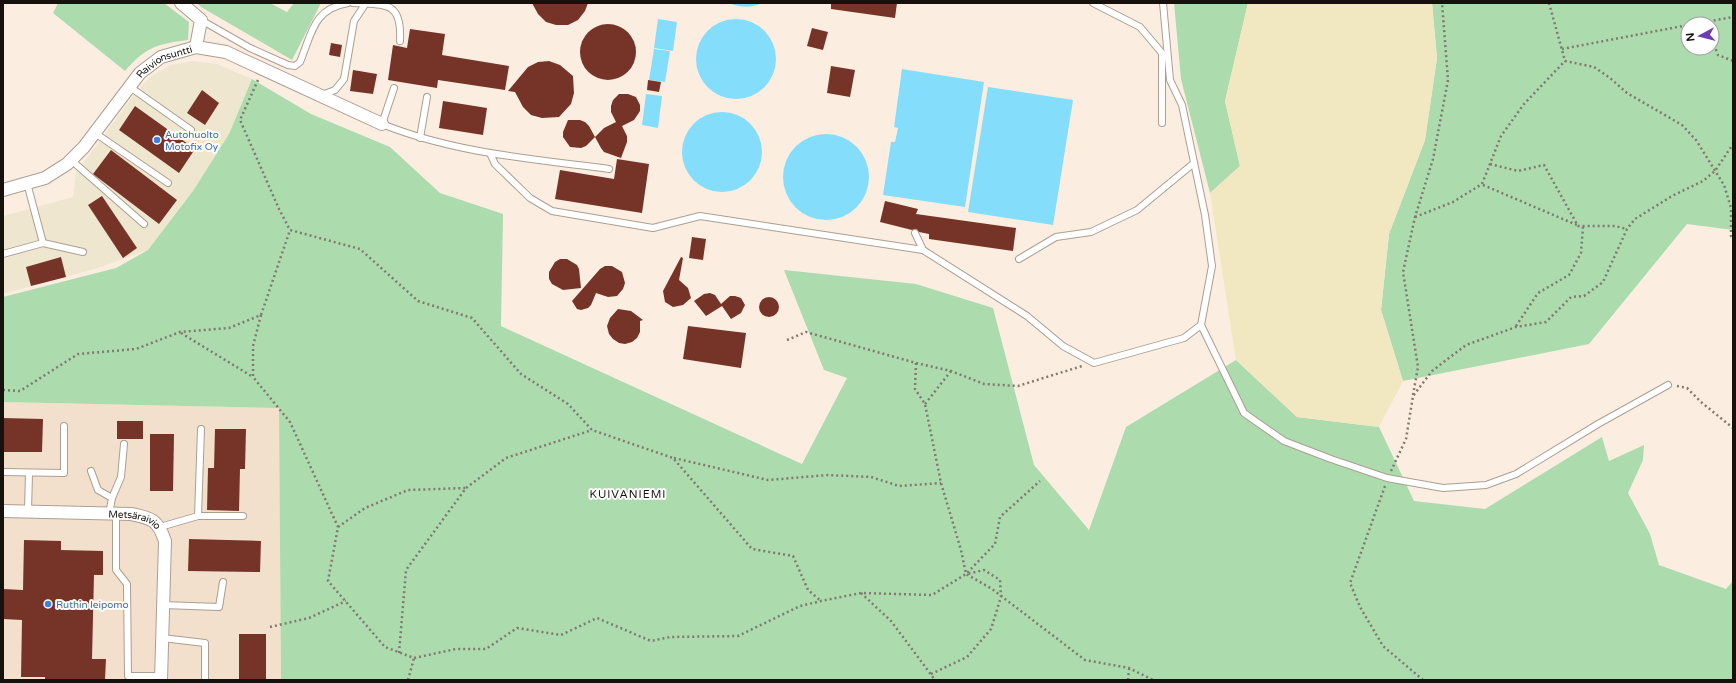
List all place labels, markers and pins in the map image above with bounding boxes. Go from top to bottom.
place label: Autohuolto Motofix Oy [165,129,219,153]
marker: Autohuolto Motofix Oy [152,135,162,145]
marker: Ruthin leipomo [43,599,53,609]
place label: Ruthin leipomo [56,599,129,611]

